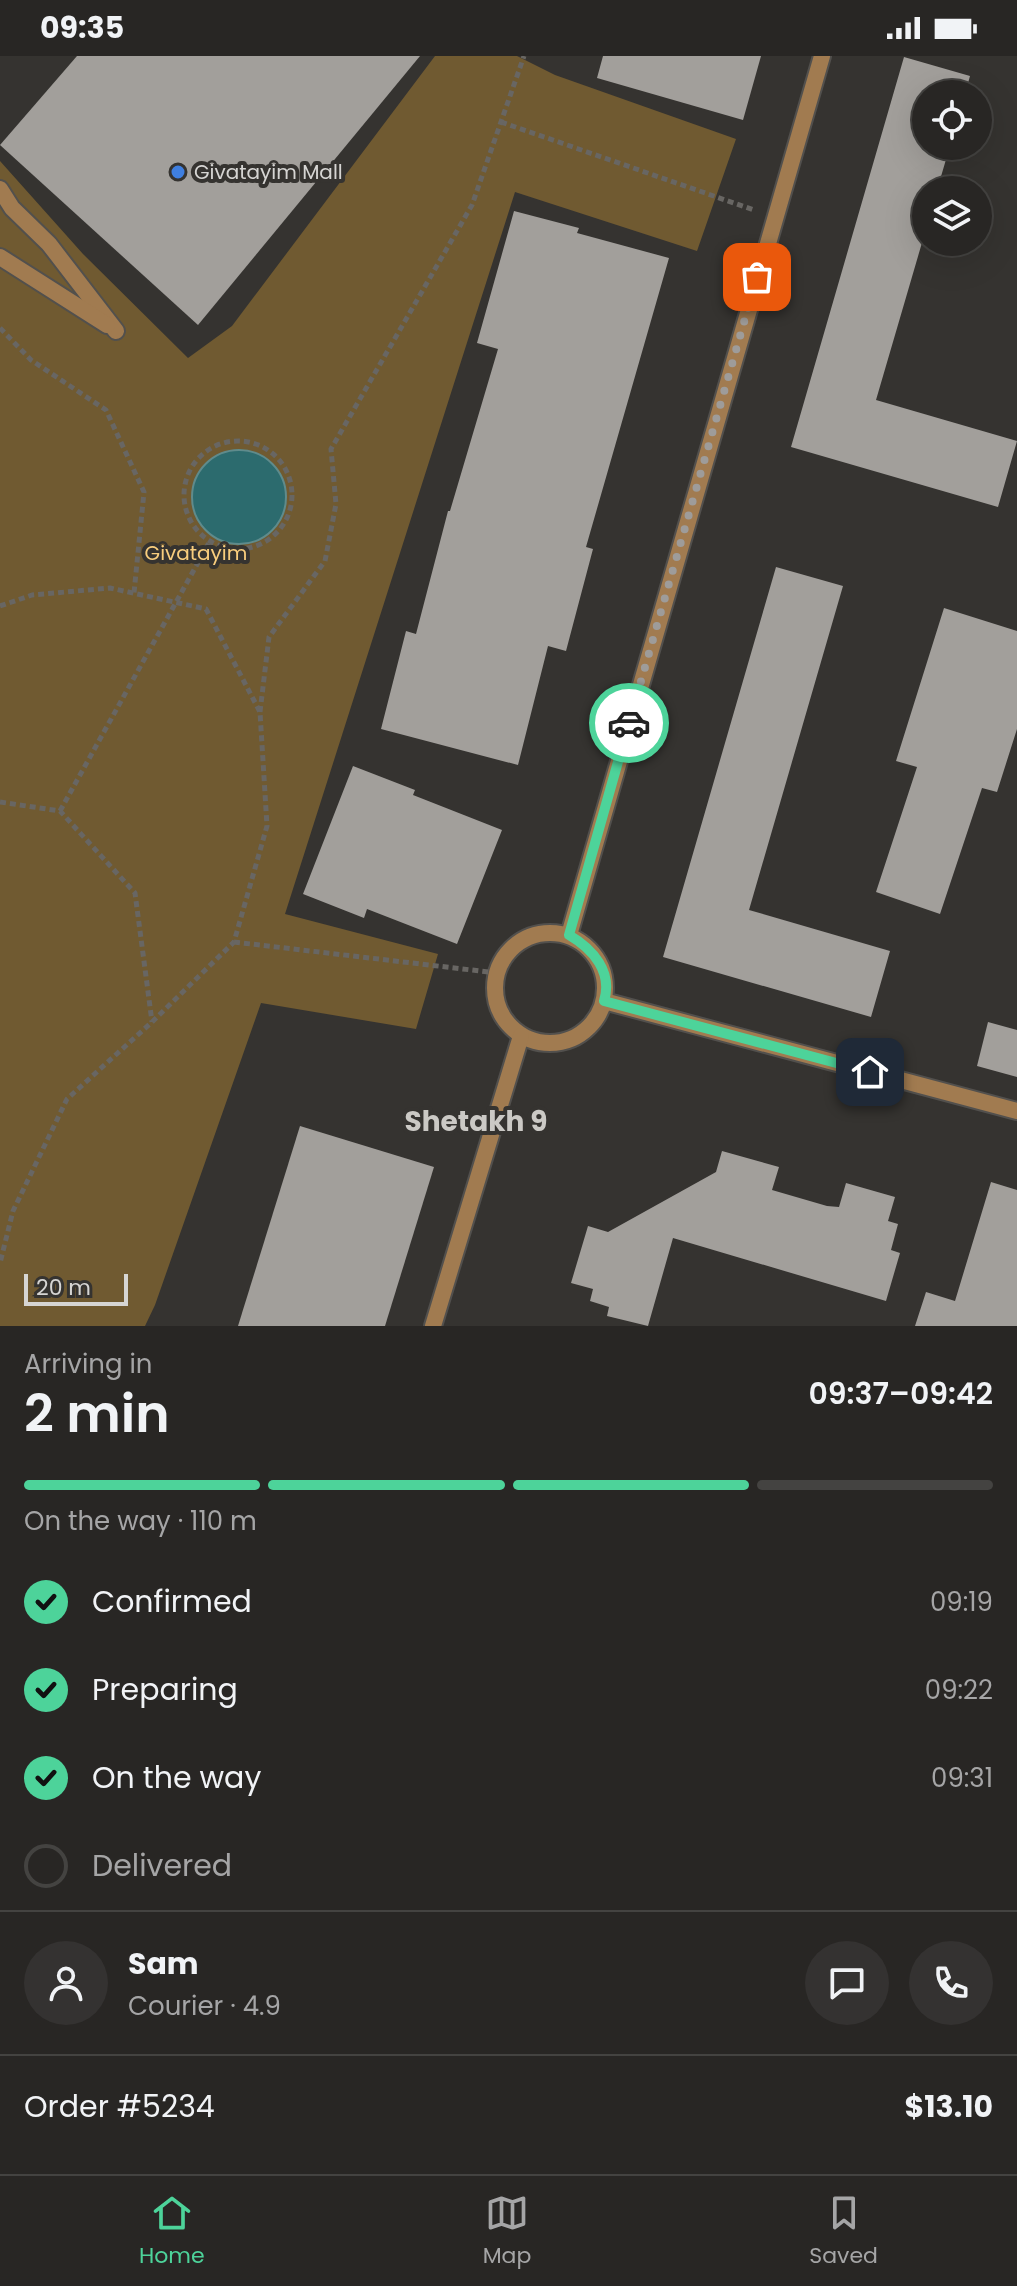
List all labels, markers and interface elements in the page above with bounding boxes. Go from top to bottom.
text: 09:35 [40,6,124,49]
map controls [912,80,992,256]
button: locate [912,80,992,160]
place label: Givatayim Mall [194,158,343,186]
marker: Givatayim Mall [169,163,187,181]
button: layers [912,176,992,256]
pin [723,243,791,311]
icon: bag [735,255,779,299]
park label: Givatayim [145,539,247,567]
courier [589,683,669,763]
icon: car [607,701,651,745]
pin [836,1038,904,1106]
icon: home [848,1050,892,1094]
district label: Shetakh 9 [404,1102,548,1141]
scale bar [24,1270,128,1306]
text: 20 m [36,1272,91,1303]
text: Arriving in [24,1346,153,1382]
text: 09:37–09:42 [808,1372,993,1415]
text: 2 min [24,1377,170,1450]
text: On the way · 110 m [24,1503,257,1539]
icon: check [24,1580,68,1624]
text: Confirmed [92,1580,252,1623]
text: 09:19 [930,1584,993,1620]
icon: check [24,1668,68,1712]
text: Preparing [92,1668,238,1711]
text: 09:22 [925,1672,993,1708]
icon: check [24,1756,68,1800]
text: On the way [92,1756,261,1799]
text: 09:31 [931,1760,993,1796]
text: Delivered [92,1844,232,1887]
button: person [24,1941,108,2025]
button: chat [805,1941,889,2025]
button: phone [909,1941,993,2025]
text: Sam [128,1942,199,1985]
text: Courier · 4.9 [128,1988,281,2024]
text: Order #5234 [24,2085,215,2128]
text: $13.10 [905,2085,993,2128]
tab: Home [139,2191,205,2272]
tab: Map [483,2191,531,2272]
tab: Saved [809,2191,878,2272]

